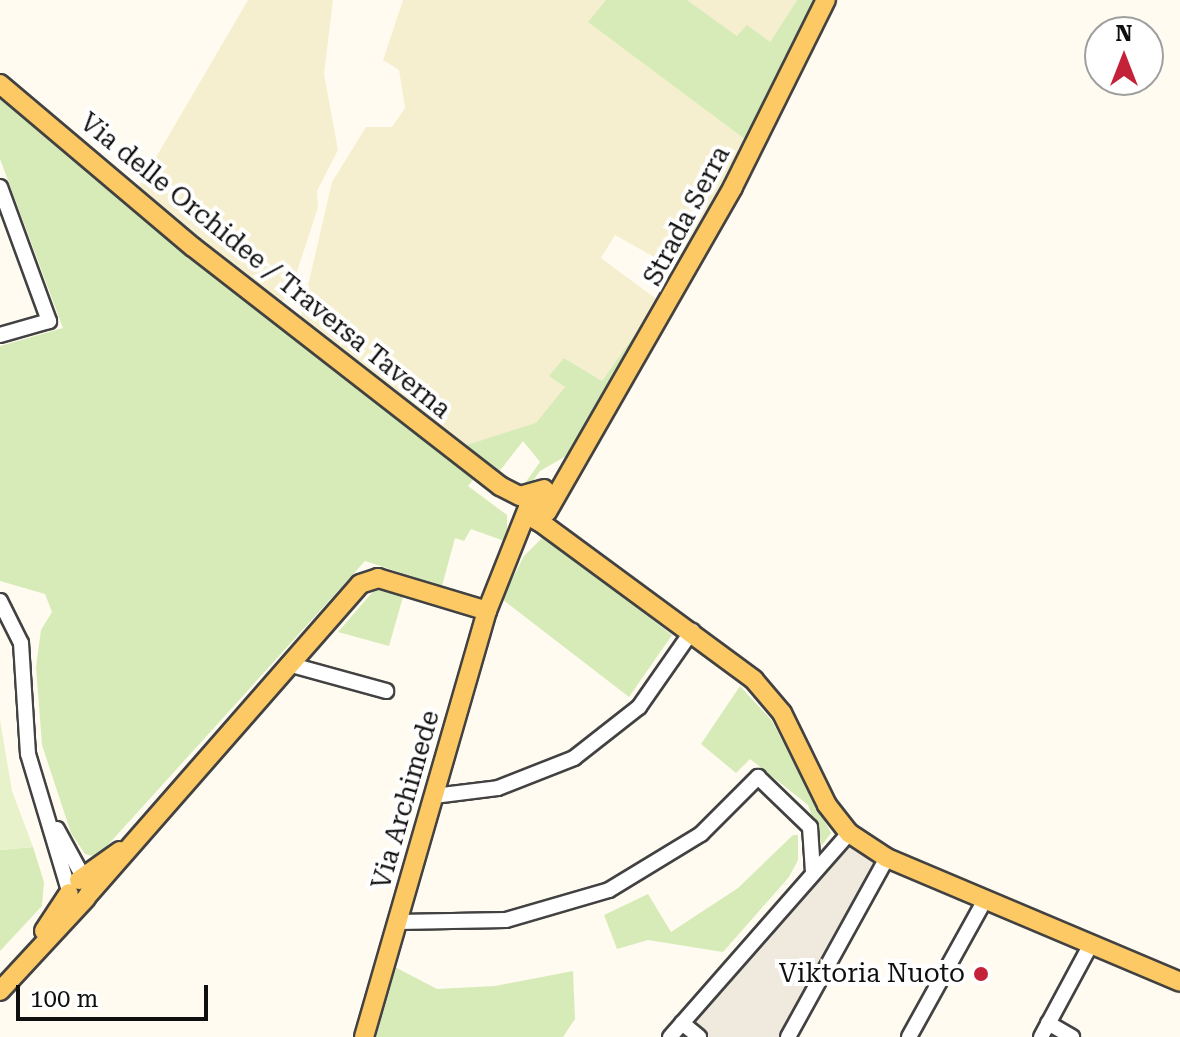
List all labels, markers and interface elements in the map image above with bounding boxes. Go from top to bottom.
north arrow [1084,16,1164,96]
text: N [1116,21,1132,46]
street label: Via delle Orchidee / Traversa Taverna [73,107,457,425]
street label: Strada Serra [637,141,737,291]
street label: Via Archimede [366,707,446,893]
place label: Viktoria Nuoto [779,958,965,990]
marker: Viktoria Nuoto [972,965,990,983]
scale bar [20,969,212,1019]
text: 100 m [30,985,98,1013]

